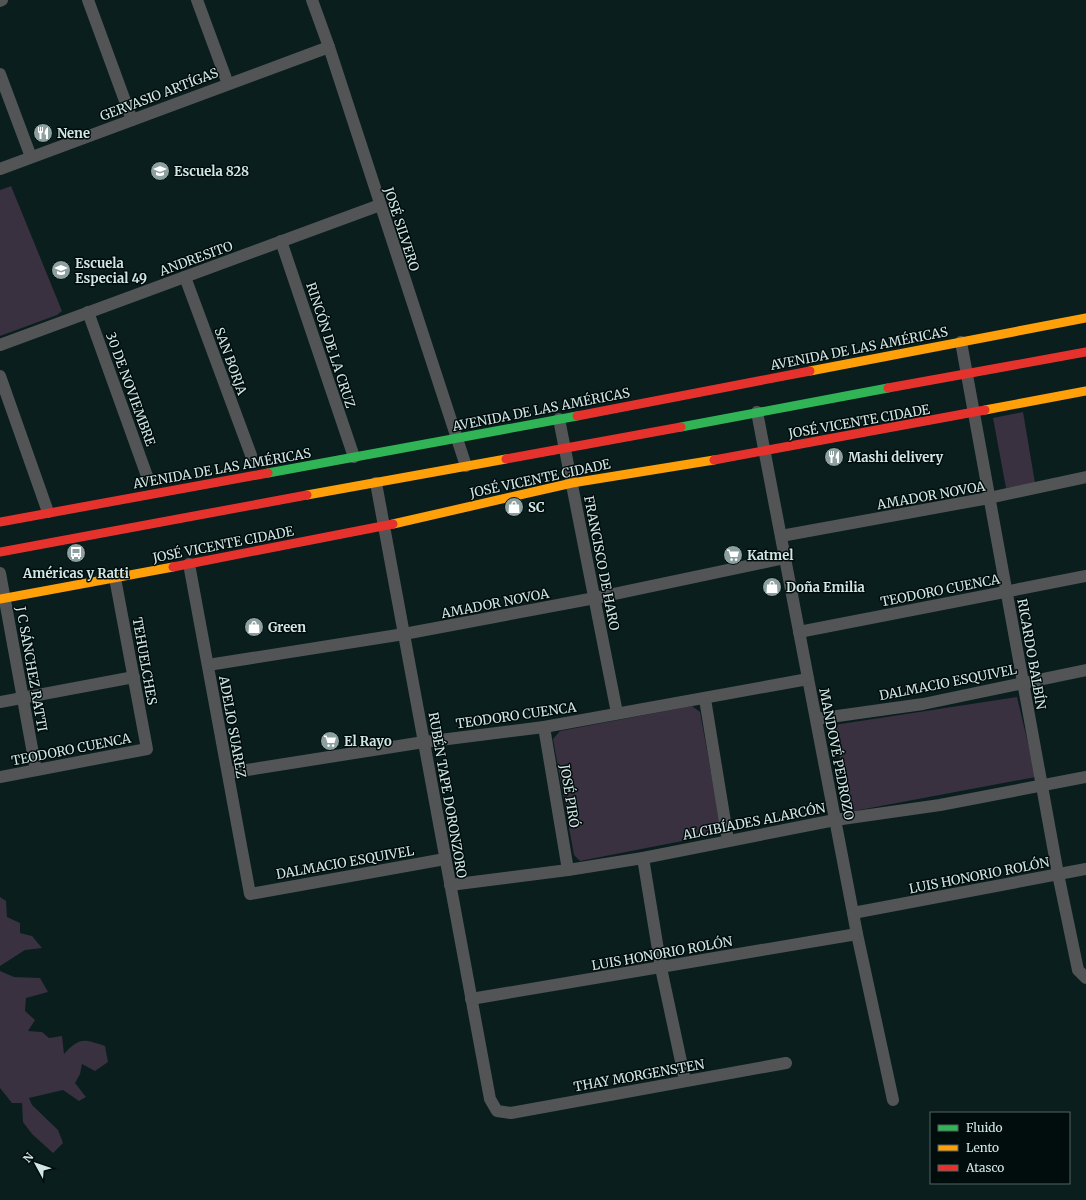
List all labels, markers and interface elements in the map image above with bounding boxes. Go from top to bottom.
street label: GERVASIO ARTÍGAS [97,63,221,125]
restaurant icon: Nene [32,122,54,144]
place label: Nene [57,125,90,142]
school or university icon: Escuela 828 [149,160,171,182]
place label: Escuela 828 [174,163,249,180]
street label: JOSÉ SILVERO [380,184,424,273]
street label: ANDRESITO [156,237,235,280]
place label: Escuela Especial 49 [75,255,147,287]
school or university icon: Escuela Especial 49 [50,259,72,281]
street label: RINCÓN DE LA CRUZ [302,280,360,410]
street label: AVENIDA DE LAS AMÉRICAS [768,322,950,374]
street label: SAN BORJA [210,325,251,398]
street label: 30 DE NOVIEMBRE [102,330,159,449]
street label: AVENIDA DE LAS AMÉRICAS [450,383,632,435]
street label: JOSÉ VICENTE CIDADE [786,400,932,442]
street label: AVENIDA DE LAS AMÉRICAS [131,443,313,493]
restaurant icon: Mashi delivery [823,446,845,468]
place label: Mashi delivery [848,449,944,466]
street label: JOSÉ VICENTE CIDADE [467,454,613,502]
street label: AMADOR NOVOA [875,477,987,514]
street label: FRANCISCO DE HARO [580,494,623,632]
shop icon: SC [503,496,525,518]
place label: SC [528,499,545,516]
street label: JOSÉ VICENTE CIDADE [150,521,296,567]
bus stop icon: Américas y Ratti [65,542,87,564]
supermarket icon: Katmel [722,544,744,566]
place label: Katmel [747,547,793,564]
place label: Américas y Ratti [22,565,129,582]
street label: TEODORO CUENCA [879,570,1002,610]
shop icon: Doña Emilia [761,576,783,598]
place label: Doña Emilia [786,579,865,596]
street label: AMADOR NOVOA [439,585,551,622]
street label: RICARDO BALBÍN [1013,597,1051,711]
street label: J C SÁNCHEZ RATTI [12,604,52,733]
street label: TEHUELCHES [128,616,161,706]
shop icon: Green [243,616,265,638]
place label: Green [268,619,306,636]
street label: DALMACIO ESQUIVEL [878,661,1018,704]
street label: ADELIO SUAREZ [215,674,250,780]
street label: MANDOVÉ PEDROZO [815,686,859,822]
street label: TEODORO CUENCA [455,699,578,732]
street label: RUBÉN TAPE DORONZORO [425,710,471,880]
street label: TEODORO CUENCA [10,729,133,769]
supermarket icon: El Rayo [319,730,341,752]
place label: El Rayo [344,733,392,750]
street label: JOSÉ PIRÓ [556,762,584,829]
street label: ALCIBÍADES ALARCÓN [680,798,827,844]
street label: DALMACIO ESQUIVEL [275,842,415,883]
street label: LUIS HONORIO ROLÓN [907,853,1051,897]
street label: LUIS HONORIO ROLÓN [590,932,734,974]
street label: THAY MORGENSTEN [572,1056,706,1095]
legend [930,1112,1070,1184]
text: Fluido [966,1120,1003,1135]
text: Lento [966,1140,999,1155]
north arrow [16,1144,56,1184]
text: N [20,1150,37,1165]
text: Atasco [965,1160,1004,1175]

